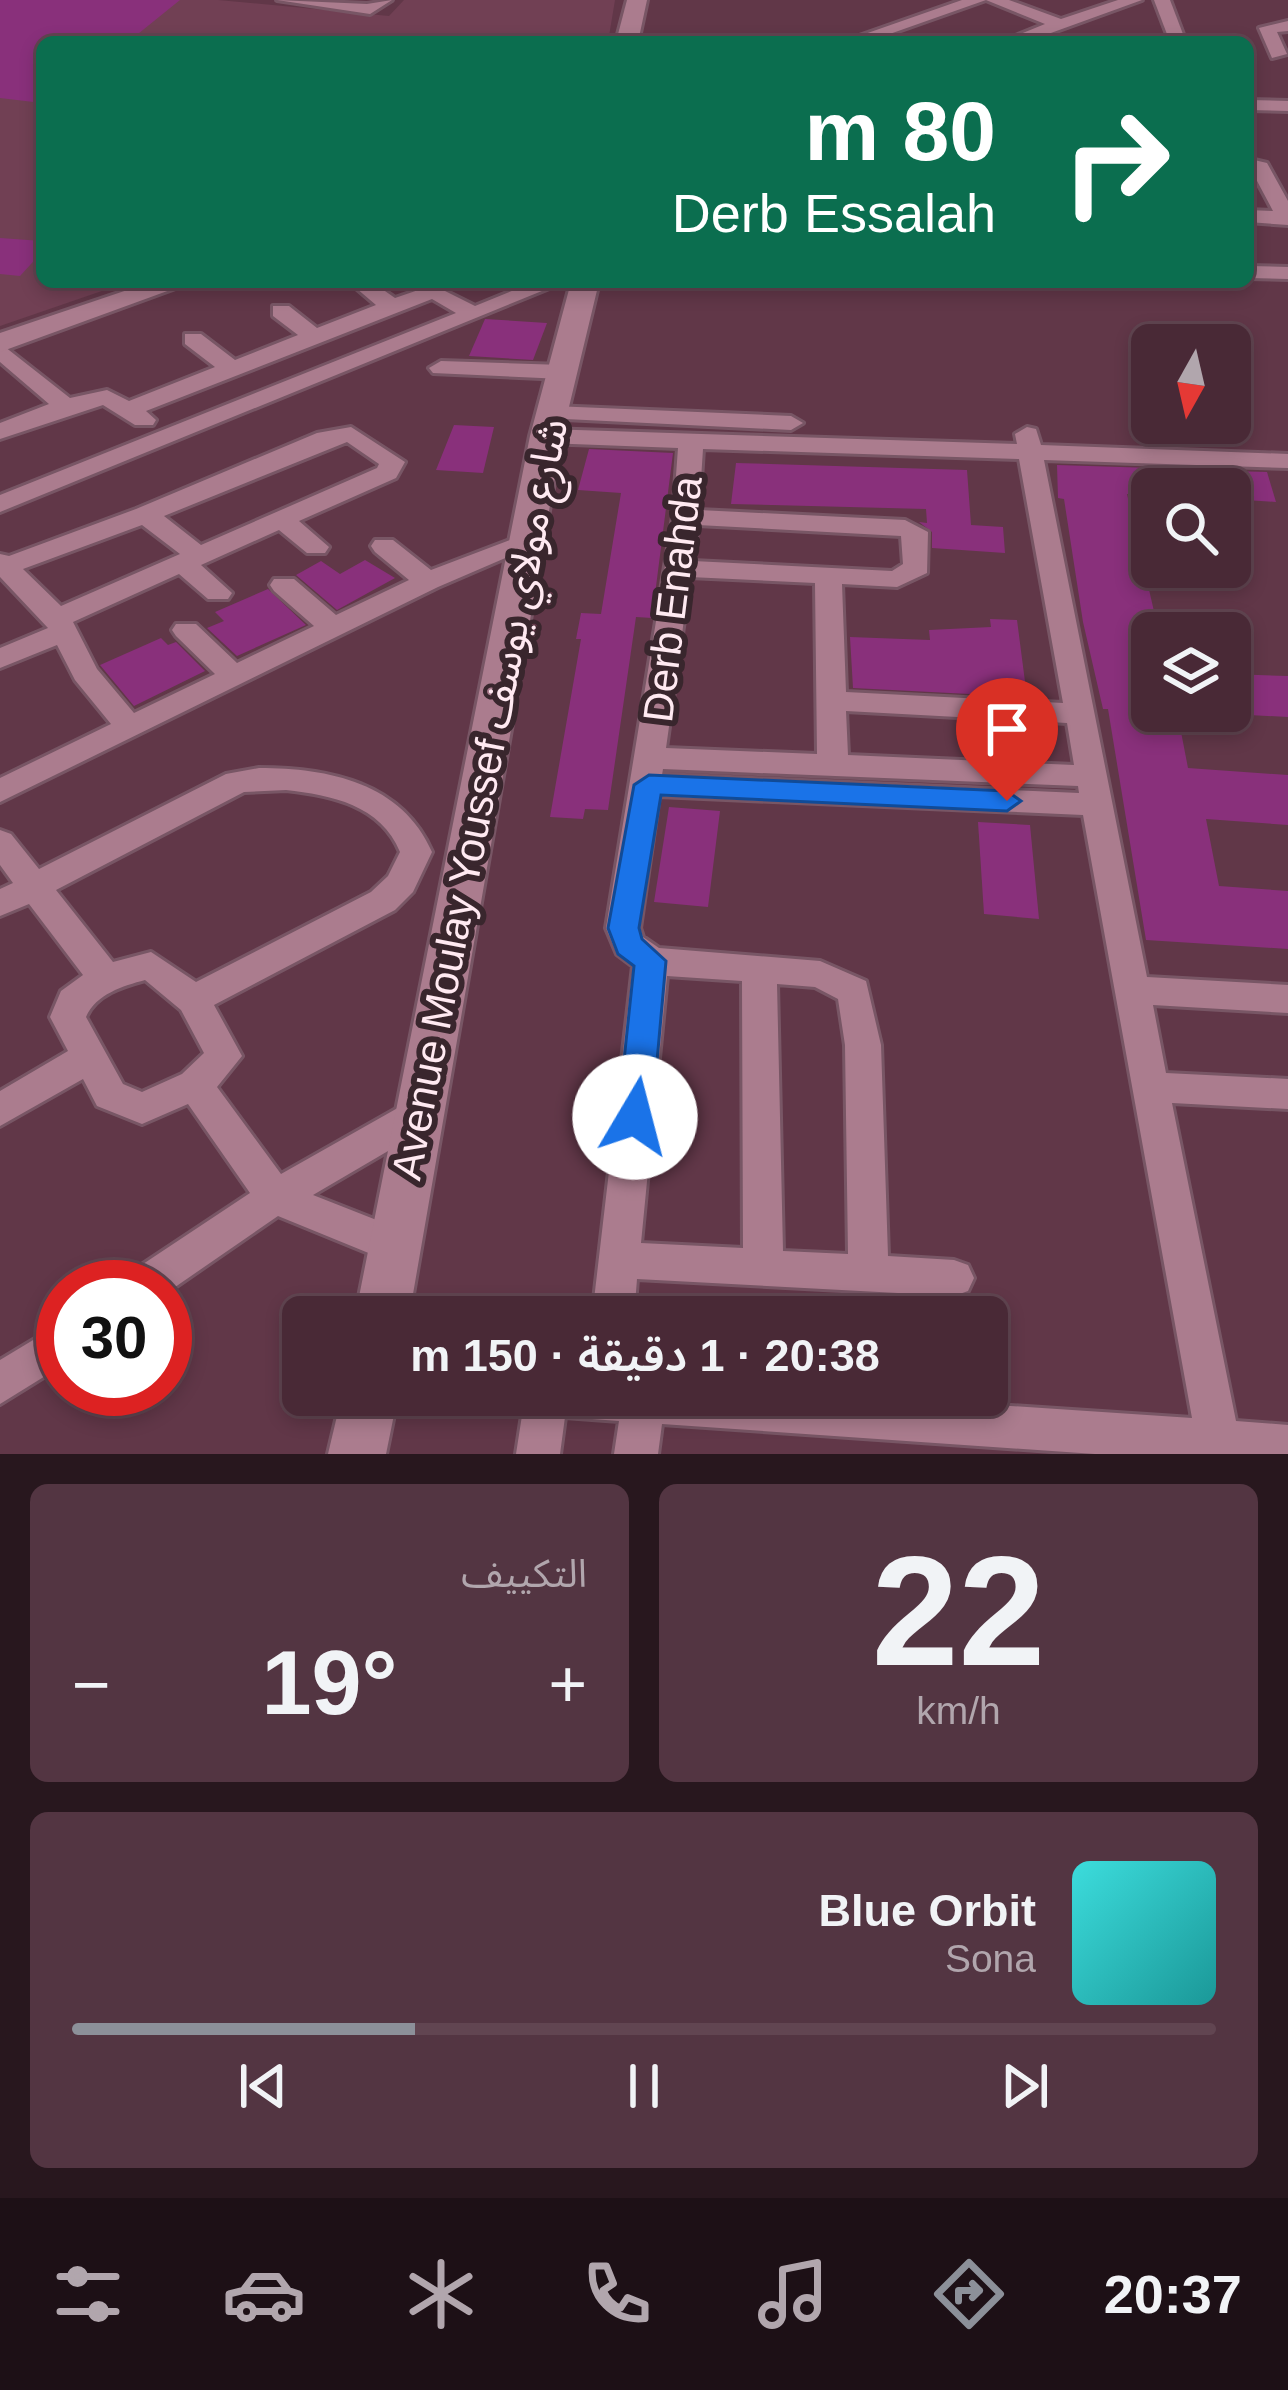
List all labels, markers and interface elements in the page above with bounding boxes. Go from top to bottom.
text: 80 m [805,84,996,178]
icon: right [1038,84,1194,240]
text: Derb Essalah [672,183,996,243]
north arrow [1131,324,1251,444]
map controls [1131,324,1251,732]
street label: Avenue Moulay Youssef شارع مولاي يوسف [383,415,585,1185]
button: search [1131,468,1251,588]
street label: Derb Enahda [634,473,711,725]
button: layers [1131,612,1251,732]
pin [956,678,1058,801]
icon: arrive [974,696,1040,762]
position arrow [572,1054,698,1180]
speed limit sign: 30 [36,1260,192,1416]
text: 20:38 · 1 دقيقة · 150 m [410,1330,880,1381]
text: 22 [872,1524,1045,1698]
text: التكييف [461,1552,587,1595]
text: 19° [261,1633,398,1733]
text: − [72,1647,111,1721]
text: + [548,1647,587,1721]
text: km/h [916,1689,1001,1732]
text: Blue Orbit [818,1885,1036,1936]
text: Sona [945,1937,1036,1980]
icon: previous [230,2053,296,2119]
icon: pause [611,2053,677,2119]
icon: next [992,2053,1058,2119]
icon: filters [46,2252,130,2336]
icon: car [222,2252,306,2336]
icon: climate [399,2252,483,2336]
icon: phone [575,2252,659,2336]
icon: music [751,2252,835,2336]
icon: directions [927,2252,1011,2336]
text: 20:37 [1104,2264,1242,2324]

